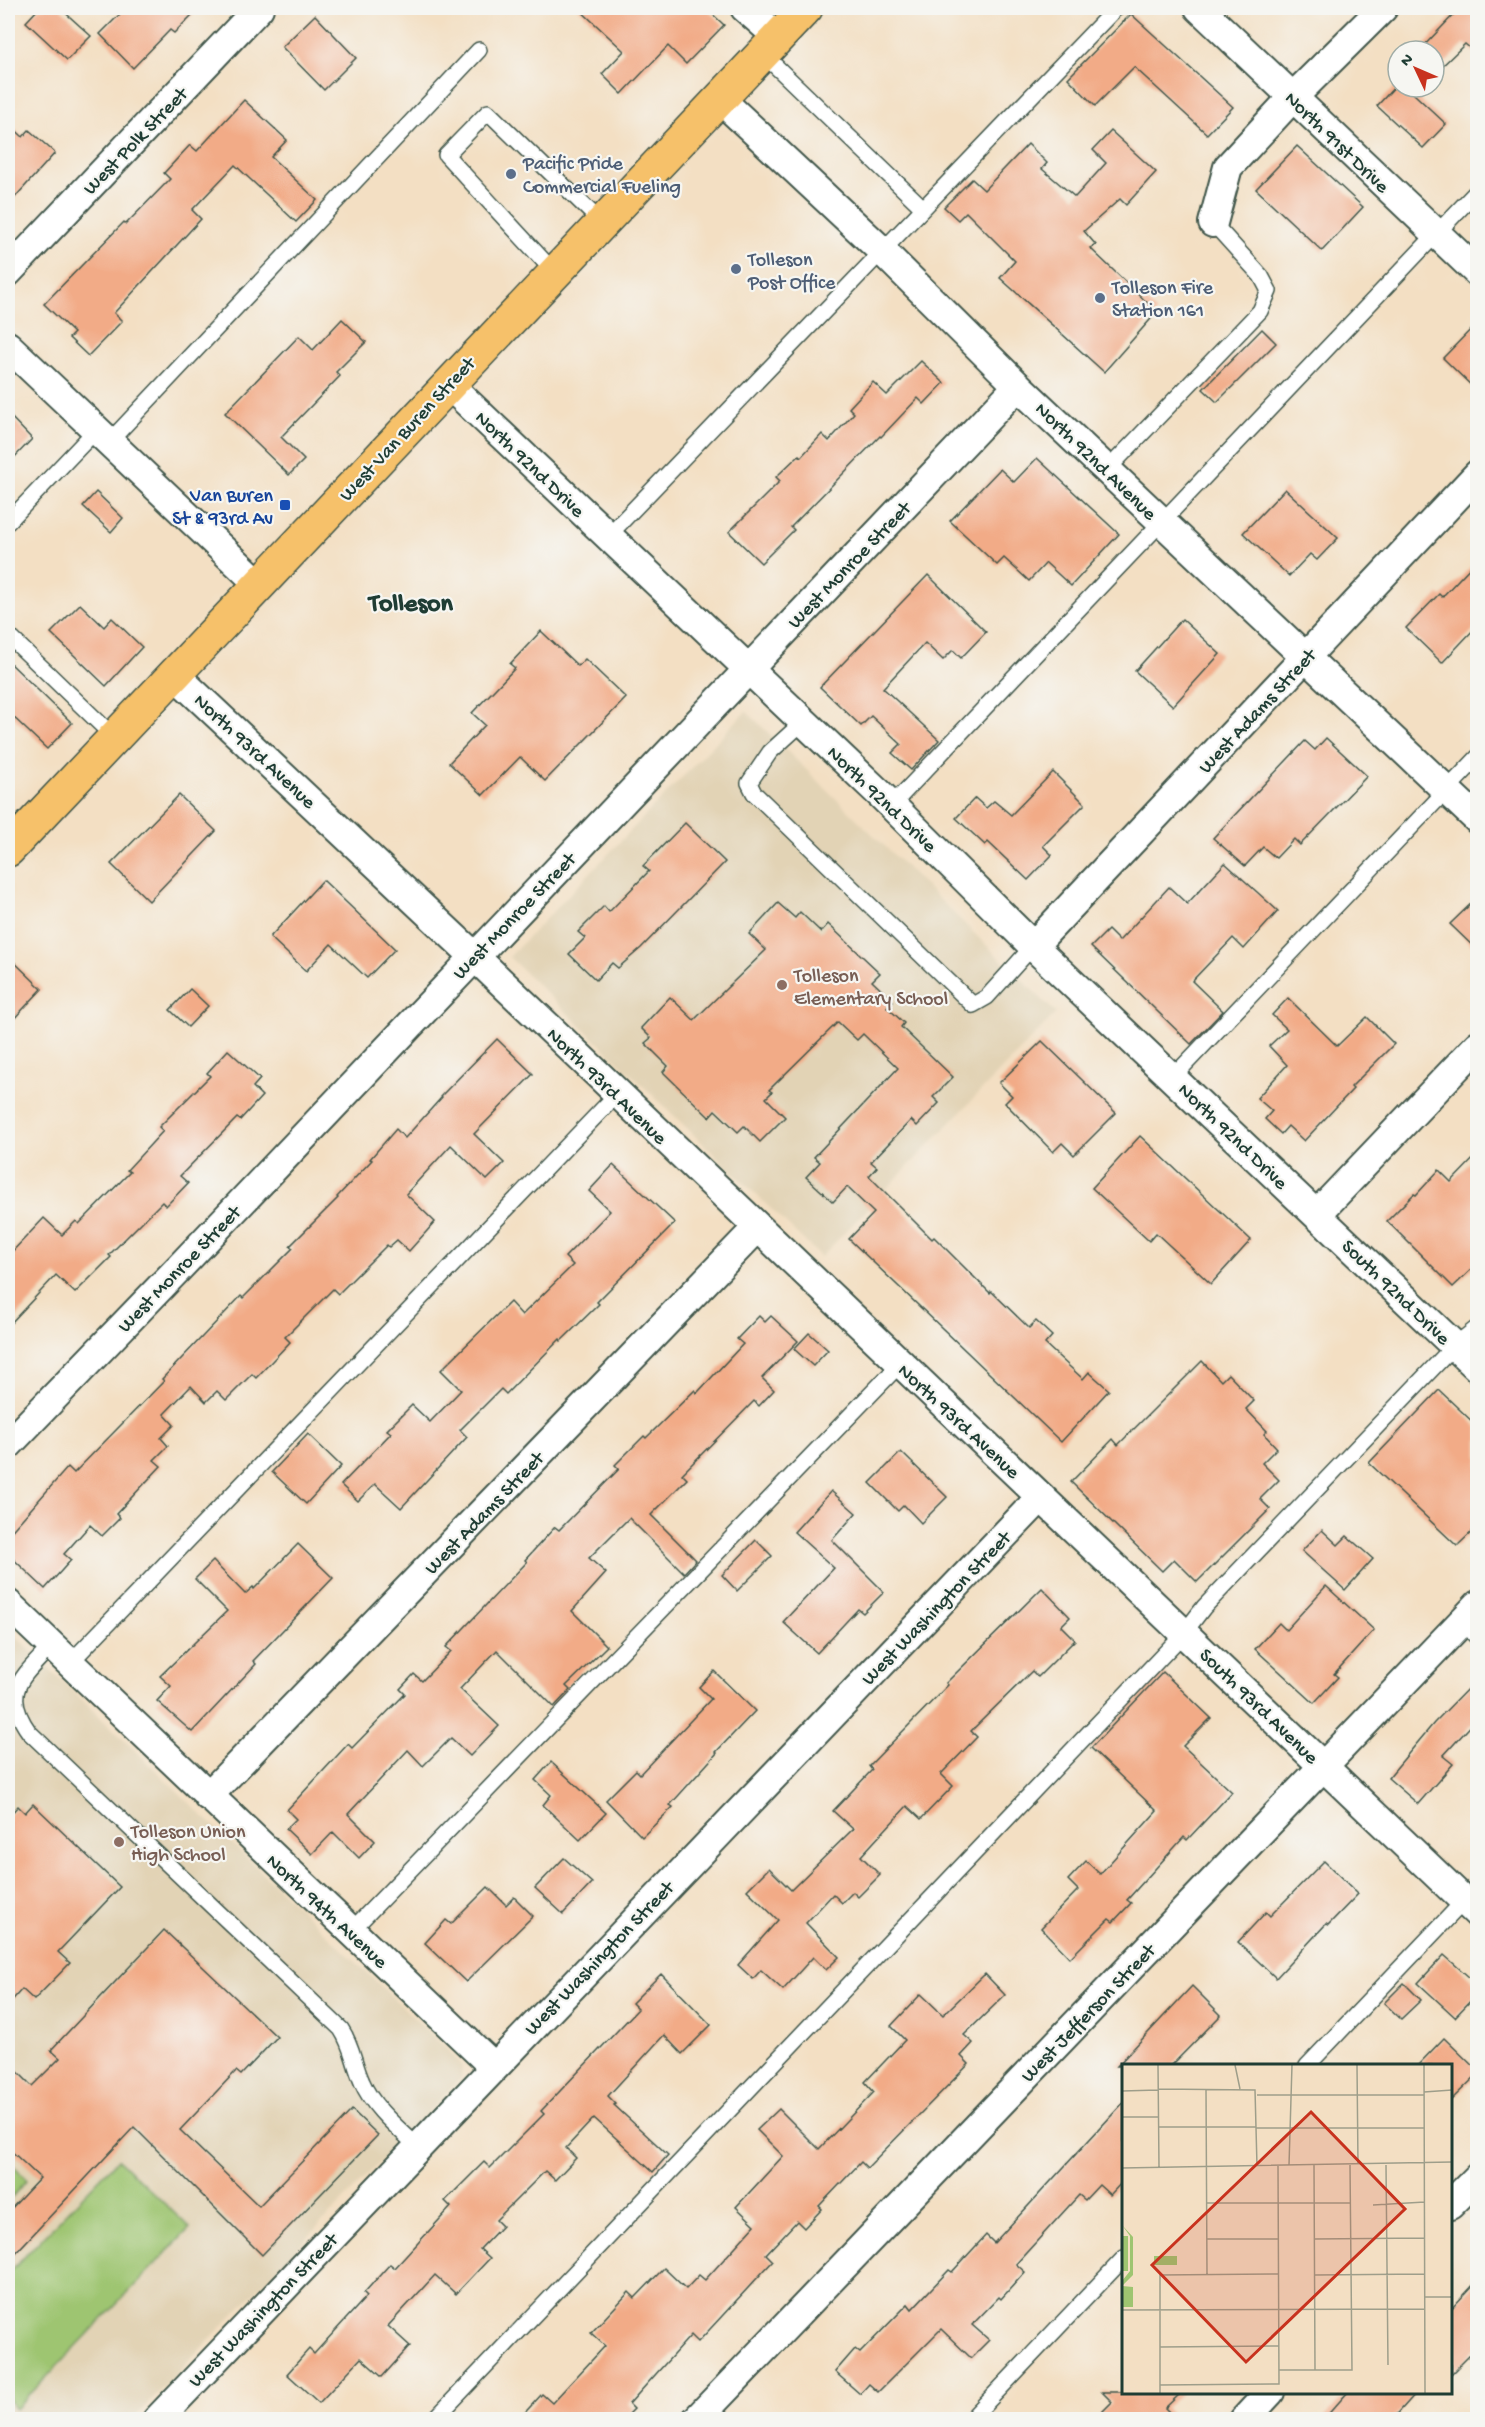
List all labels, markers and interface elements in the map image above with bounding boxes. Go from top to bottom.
north arrow [1386,39,1446,99]
text: N [1397,50,1419,71]
street label: West Polk Street [79,83,195,201]
street label: North 91st Drive [1279,88,1393,200]
place label: Pacific Pride Commercial Fueling [522,154,681,200]
marker: Pacific Pride Commercial Fueling [504,167,518,181]
place label: Tolleson Post Office [747,250,836,296]
marker: Tolleson Post Office [729,262,743,276]
place label: Tolleson Fire Station 161 [1111,278,1214,324]
marker: Tolleson Fire Station 161 [1093,291,1107,305]
street label: West Van Buren Street [336,352,483,507]
street label: North 92nd Avenue [1029,399,1161,527]
street label: North 92nd Drive [469,407,589,524]
place label: Van Buren St & 93rd Av [172,486,273,532]
street label: West Monroe Street [784,497,918,635]
marker: Van Buren St & 93rd Av [278,498,292,512]
district label: Tolleson [367,590,454,621]
street label: West Adams Street [1195,644,1323,779]
street label: North 93rd Avenue [188,690,320,815]
street label: North 92nd Drive [821,742,941,859]
street label: West Monroe Street [449,848,583,986]
place label: Tolleson Elementary School [793,966,948,1012]
marker: Tolleson Elementary School [775,978,789,992]
street label: North 93rd Avenue [541,1024,671,1151]
street label: North 92nd Drive [1172,1079,1292,1196]
street label: West Monroe Street [114,1201,248,1339]
street label: South 92nd Drive [1335,1236,1454,1352]
street label: North 93rd Avenue [892,1360,1024,1485]
street label: West Adams Street [421,1447,551,1581]
street label: West Washington Street [858,1526,1018,1691]
street label: South 93rd Avenue [1193,1645,1322,1771]
place label: Tolleson Union High School [130,1822,246,1868]
marker: Tolleson Union High School [112,1835,126,1849]
street label: North 94th Avenue [260,1850,392,1975]
street label: West Washington Street [521,1876,681,2041]
street label: West Jefferson Street [1018,1939,1163,2088]
inset map [1122,2064,1452,2394]
street label: West Washington Street [185,2228,345,2393]

